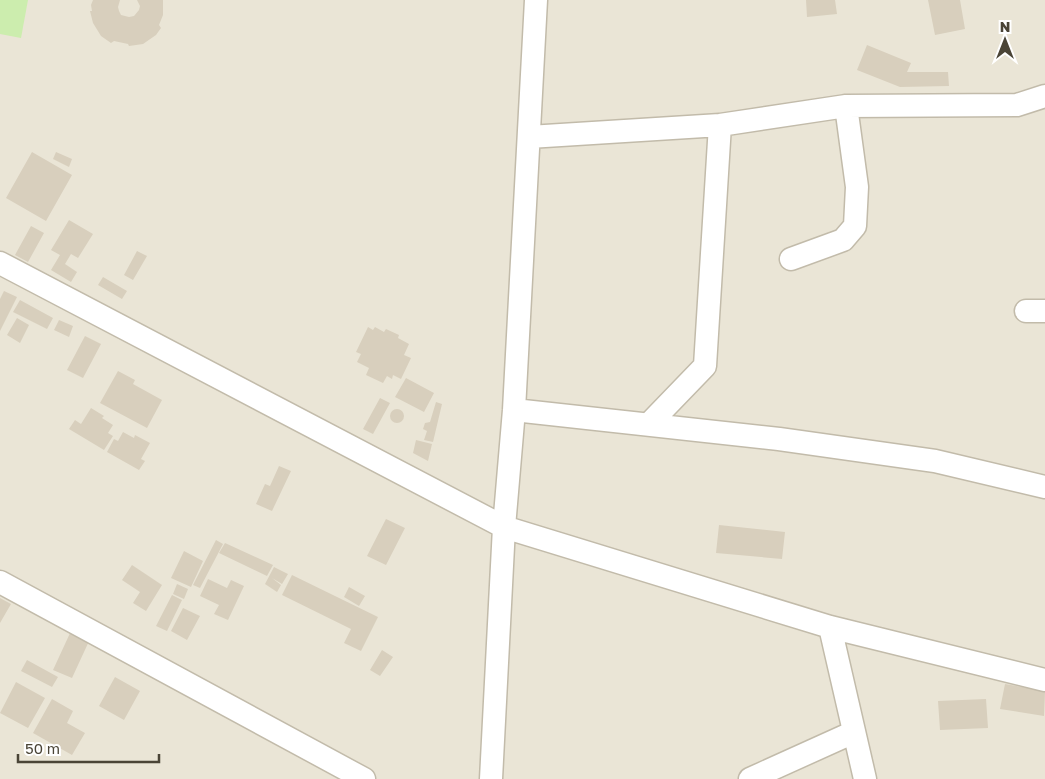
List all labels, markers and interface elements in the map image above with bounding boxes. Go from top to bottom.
north arrow [980,15,1030,65]
text: N [1000,18,1010,35]
scale bar [18,732,159,764]
text: 50 m [25,739,60,757]

